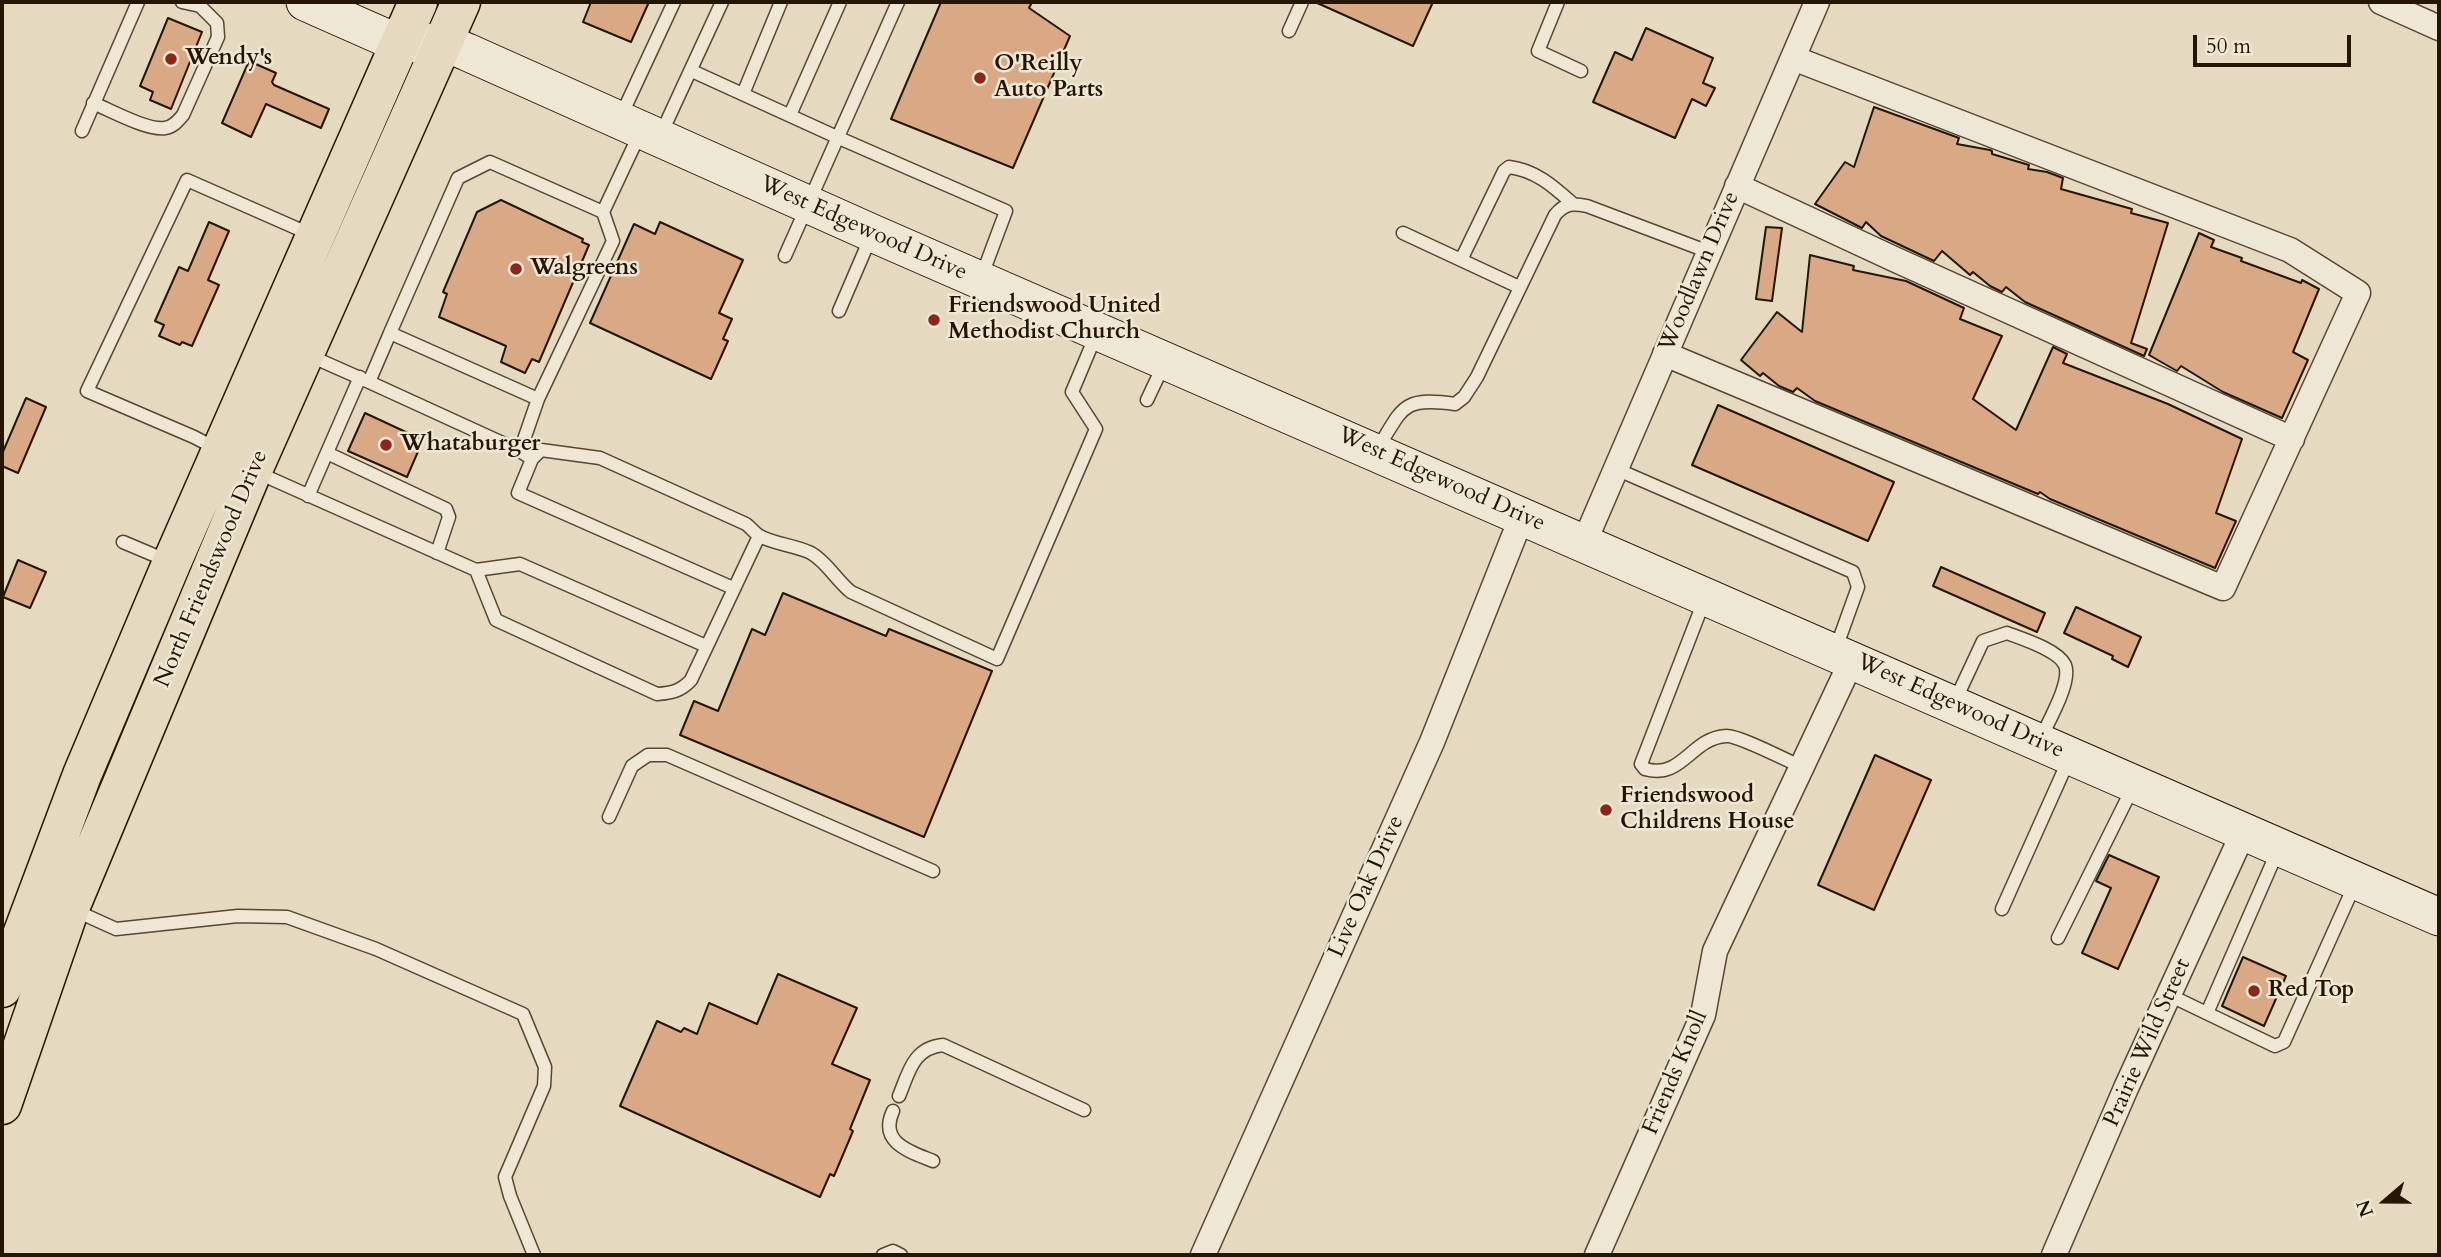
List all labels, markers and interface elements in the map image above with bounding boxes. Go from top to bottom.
scale bar [2196,21,2354,65]
text: 50 m [2206,32,2251,61]
place label: Wendy's [185,45,272,73]
marker: Wendy's [163,51,179,67]
place label: O'Reilly Auto Parts [994,51,1103,105]
marker: O'Reilly Auto Parts [972,70,988,86]
street label: West Edgewood Drive [755,171,971,287]
street label: Woodlawn Drive [1654,188,1746,356]
place label: Walgreens [530,255,638,283]
marker: Walgreens [508,261,524,277]
place label: Friendswood United Methodist Church [948,293,1161,347]
marker: Friendswood United Methodist Church [926,312,942,328]
street label: West Edgewood Drive [1333,422,1549,538]
place label: Whataburger [400,431,541,459]
marker: Whataburger [378,437,394,453]
street label: North Friendswood Drive [149,446,275,692]
street label: West Edgewood Drive [1852,649,2068,765]
place label: Friendswood Childrens House [1620,783,1795,837]
marker: Friendswood Childrens House [1598,802,1614,818]
street label: Live Oak Drive [1323,812,1411,962]
street label: Prairie Wild Street [2099,955,2197,1131]
place label: Red Top [2268,977,2354,1005]
marker: Red Top [2246,983,2262,999]
street label: Friends Knoll [1638,1007,1714,1139]
north arrow [2350,1166,2420,1236]
text: N [2350,1196,2380,1220]

